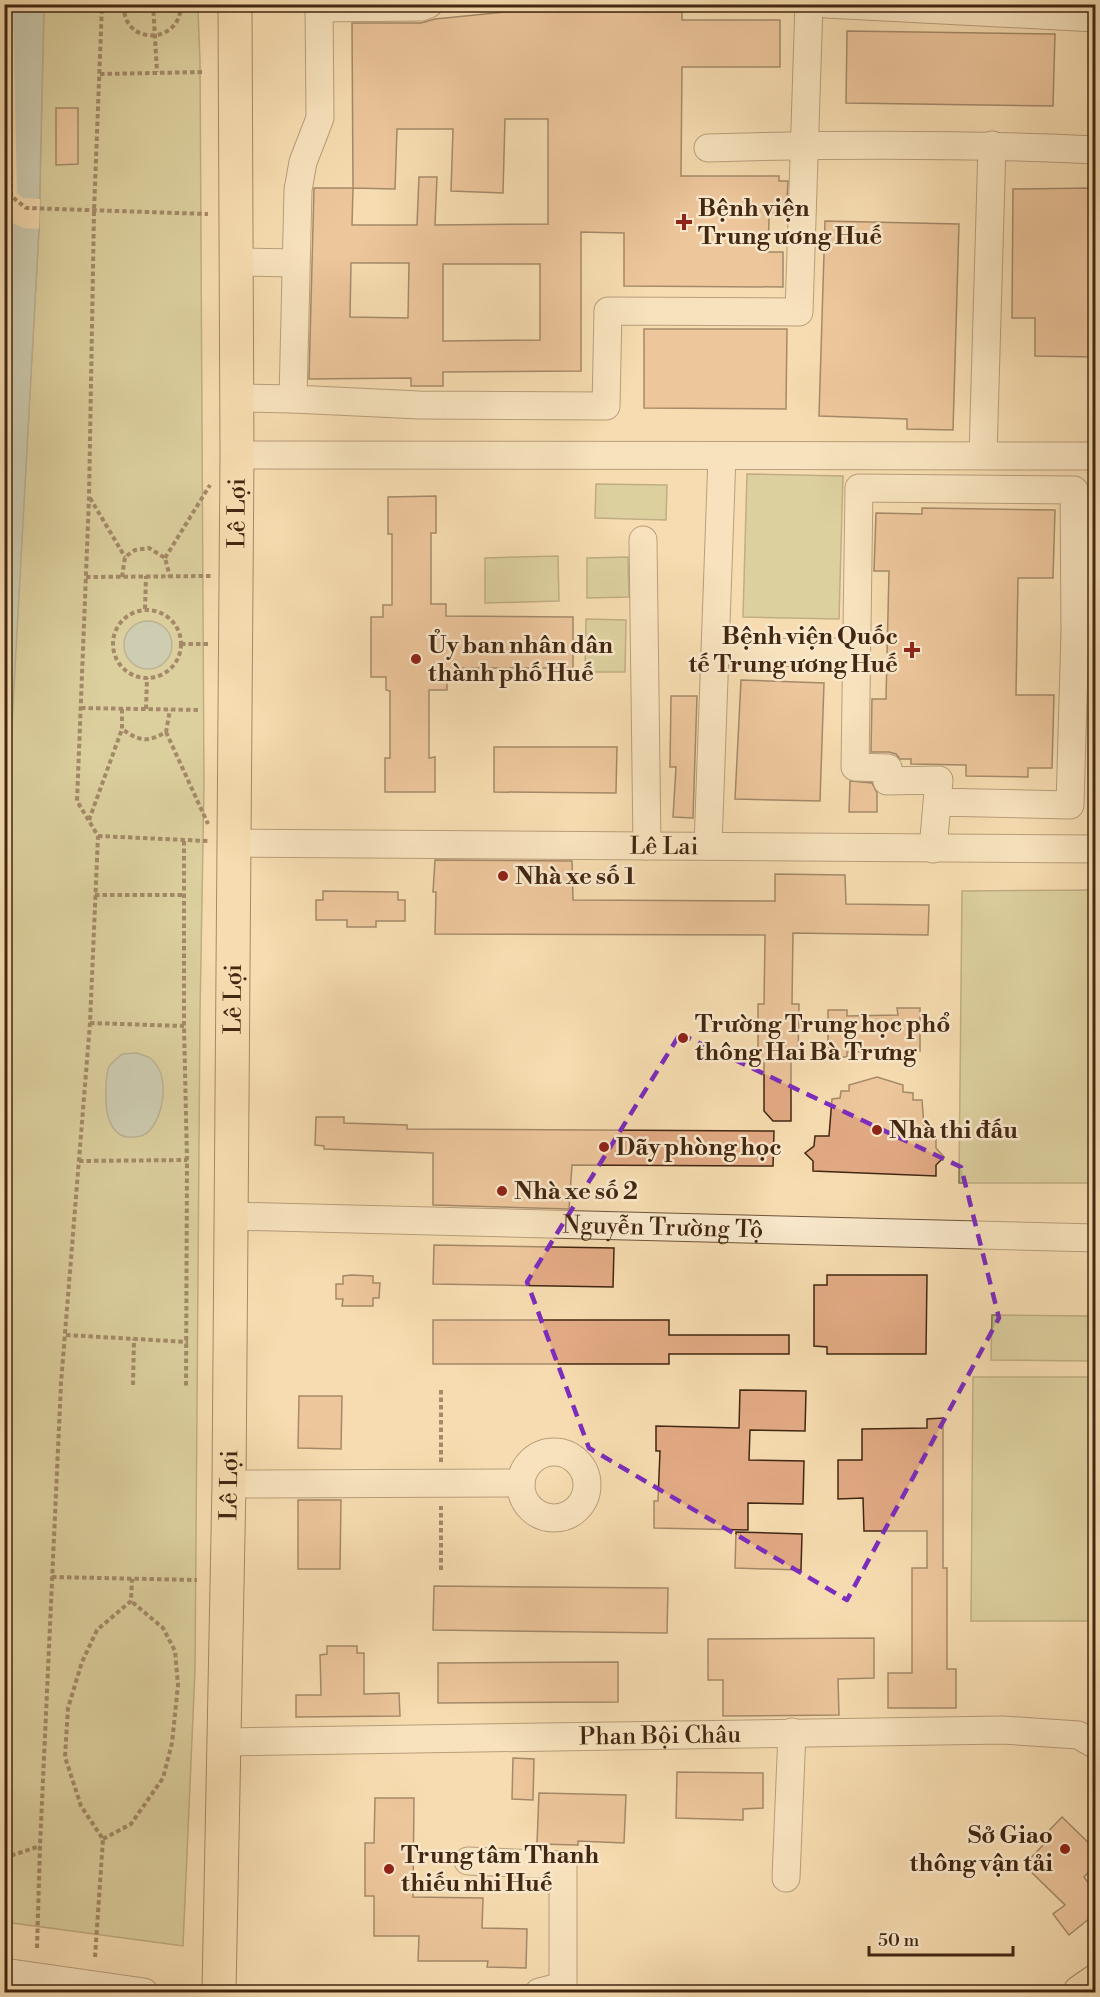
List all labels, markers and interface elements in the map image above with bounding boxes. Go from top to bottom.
place label: Bệnh viện Trung ương Huế [698,194,882,252]
marker: Bệnh viện Trung ương Huế [675,213,693,231]
street label: Lê Lợi [222,478,253,548]
place label: Bệnh viện Quốc tế Trung ương Huế [689,622,898,680]
place label: Ủy ban nhân dân thành phố Huế [428,629,613,689]
marker: Bệnh viện Quốc tế Trung ương Huế [903,641,921,659]
marker: Ủy ban nhân dân thành phố Huế [409,652,423,666]
street label: Lê Lai [629,832,699,862]
place label: Nhà xe số 1 [515,862,636,892]
marker: Nhà xe số 1 [496,869,510,883]
street label: Lê Lợi [219,964,249,1034]
place label: Trường Trung học phổ thông Hai Bà Trưng [695,1010,950,1068]
marker: Trường Trung học phổ thông Hai Bà Trưng [676,1031,690,1045]
place label: Nhà thi đấu [889,1116,1018,1146]
marker: Nhà thi đấu [870,1123,884,1137]
place label: Dãy phòng học [616,1133,782,1163]
marker: Dãy phòng học [597,1140,611,1154]
place label: Nhà xe số 2 [514,1177,638,1207]
marker: Nhà xe số 2 [495,1184,509,1198]
street label: Nguyễn Trường Tộ [562,1210,764,1246]
street label: Lê Lợi [214,1450,245,1521]
street label: Phan Bội Châu [579,1720,742,1753]
place label: Sở Giao thông vận tải [909,1821,1053,1879]
place label: Trung tâm Thanh thiếu nhi Huế [401,1841,599,1899]
marker: Sở Giao thông vận tải [1058,1842,1072,1856]
marker: Trung tâm Thanh thiếu nhi Huế [382,1862,396,1876]
scale bar [869,1919,1013,1957]
text: 50 m [878,1929,920,1952]

